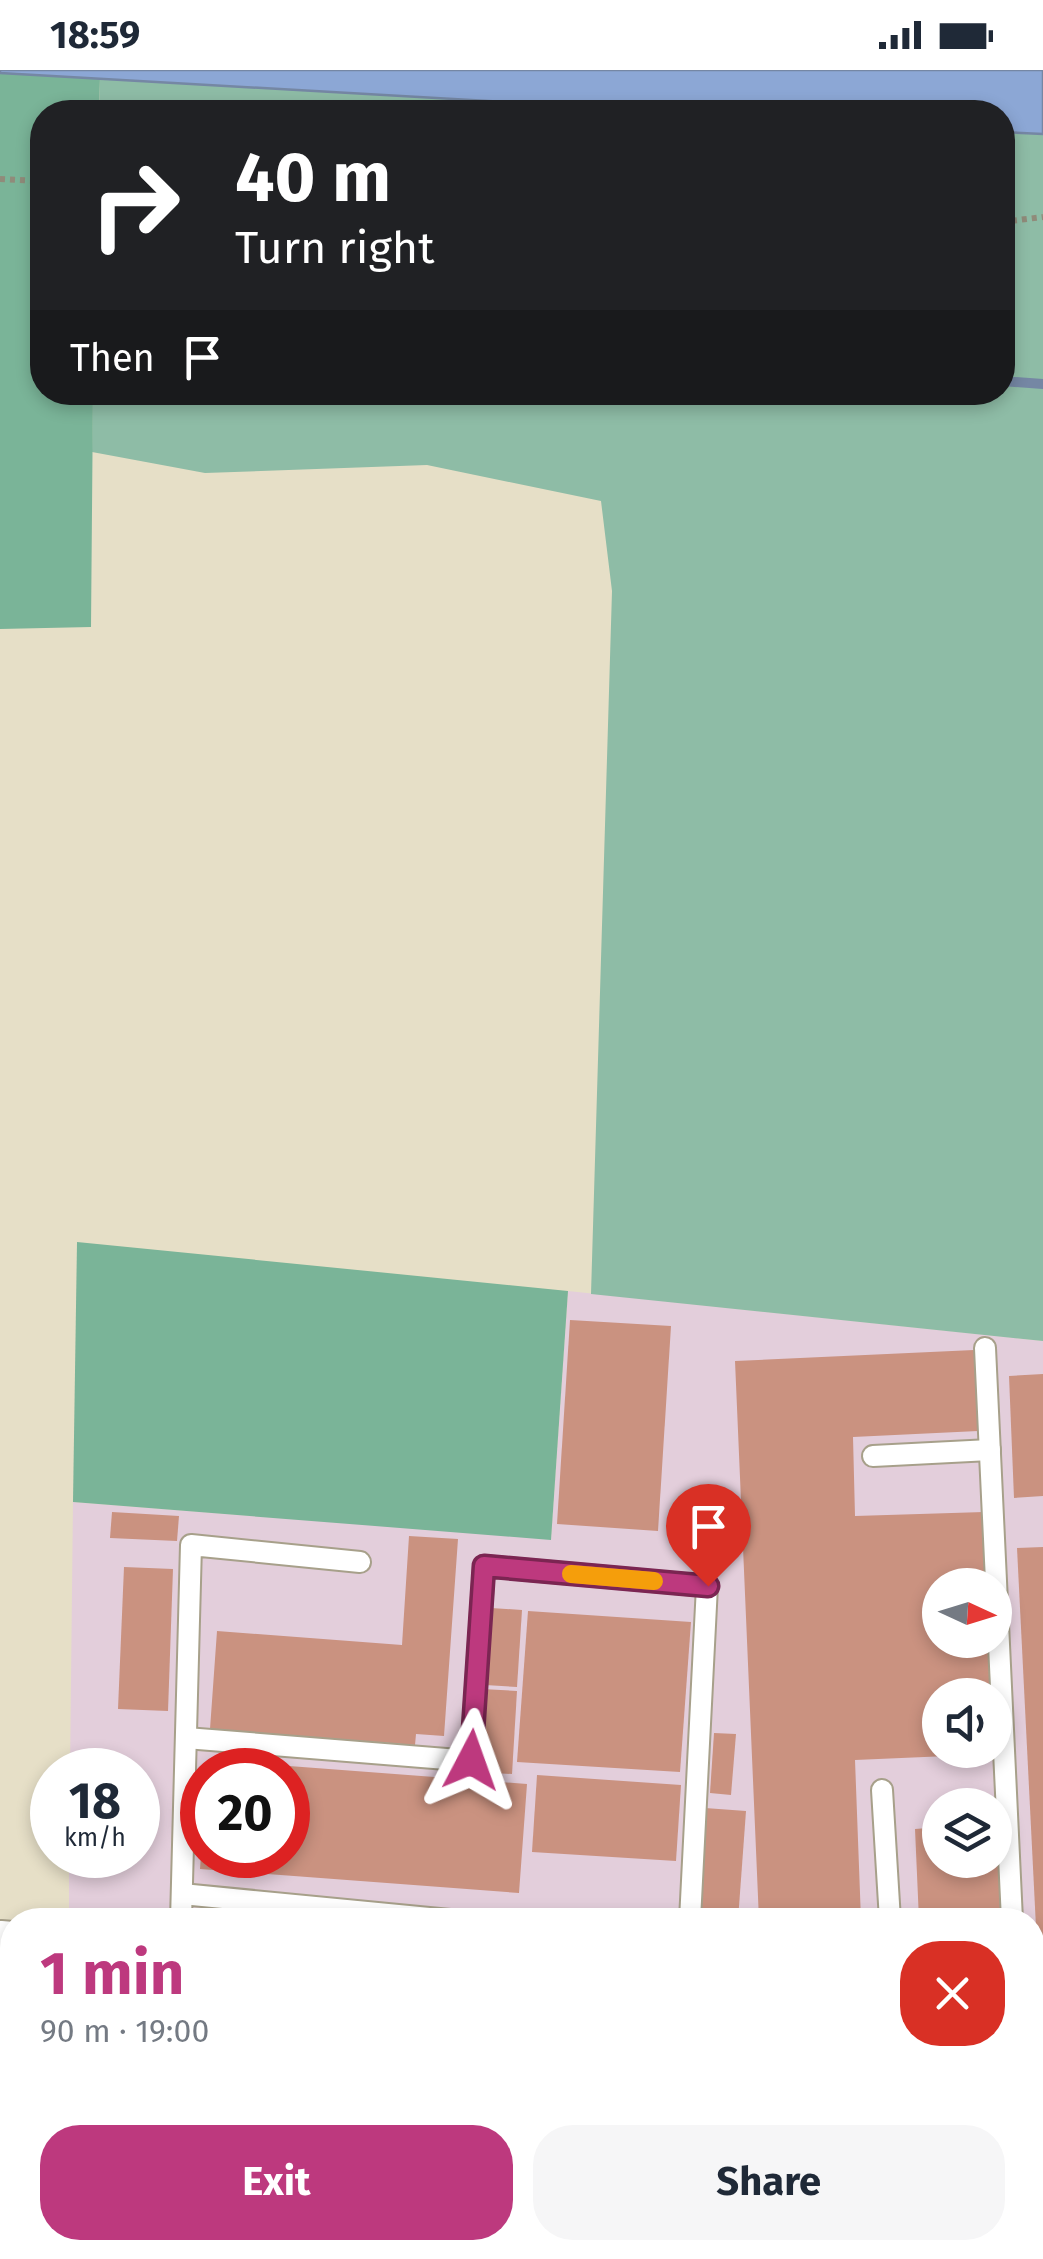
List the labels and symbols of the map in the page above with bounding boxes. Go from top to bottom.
pin [666,1484,751,1587]
north arrow [922,1568,1012,1658]
position arrow [419,1708,523,1812]
speed limit sign: 20 [180,1748,310,1878]

